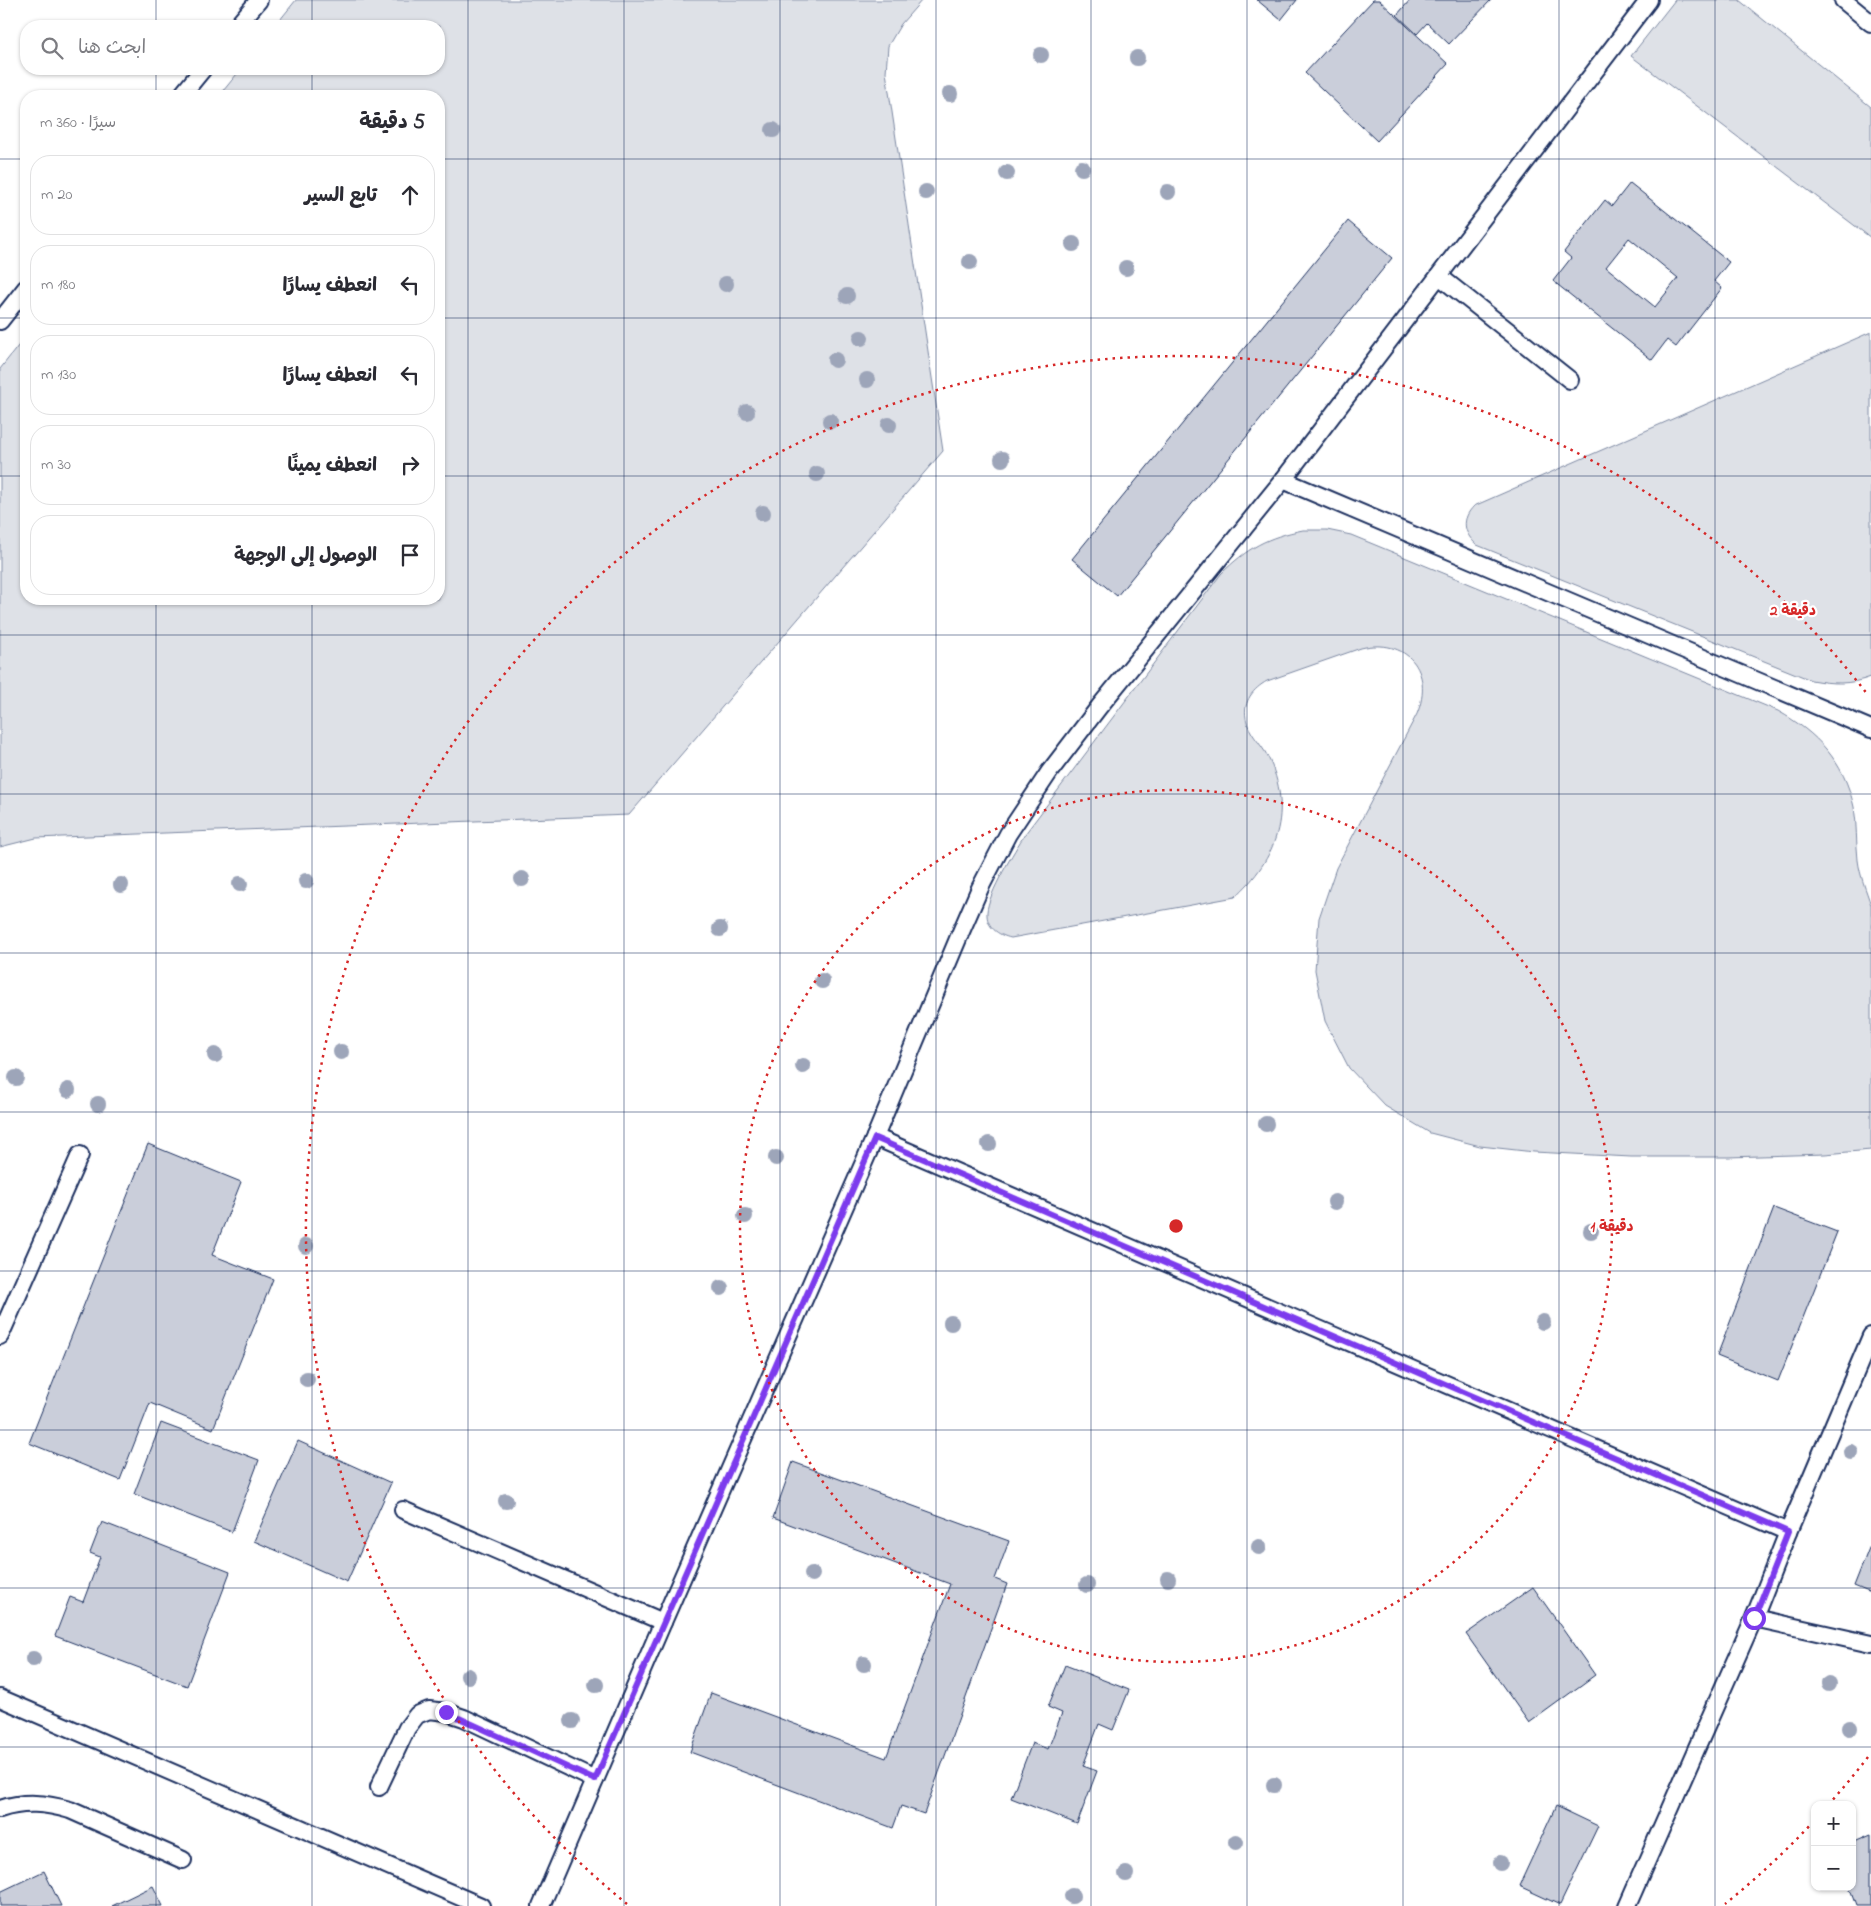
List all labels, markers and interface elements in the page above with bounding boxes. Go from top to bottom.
search box [20,20,445,75]
icon: search [38,34,66,62]
text: ابحث هنا [78,35,146,62]
text: 5 دقيقة [359,108,425,138]
text: سيرًا · 360 m [40,111,116,135]
icon: ahead [396,181,424,209]
text: 20 m [41,183,72,207]
text: تابع السير [305,183,377,210]
icon: left [396,271,424,299]
text: 180 m [41,273,75,297]
text: انعطف يسارًا [282,273,377,300]
icon: left [396,361,424,389]
text: 130 m [41,363,76,387]
text: انعطف يسارًا [282,363,377,390]
icon: right [396,451,424,479]
text: 30 m [41,453,71,477]
text: انعطف يمينًا [287,453,377,480]
icon: arrive [396,541,424,569]
text: الوصول إلى الوجهة [234,543,377,570]
text: 2 دقيقة [1769,600,1816,622]
text: 1 دقيقة [1590,1216,1634,1238]
centre of rings [1167,1217,1185,1235]
route start [1743,1607,1766,1630]
route end [435,1701,458,1724]
map controls [1811,1801,1856,1891]
button: + [1811,1801,1856,1846]
button: − [1811,1846,1856,1891]

